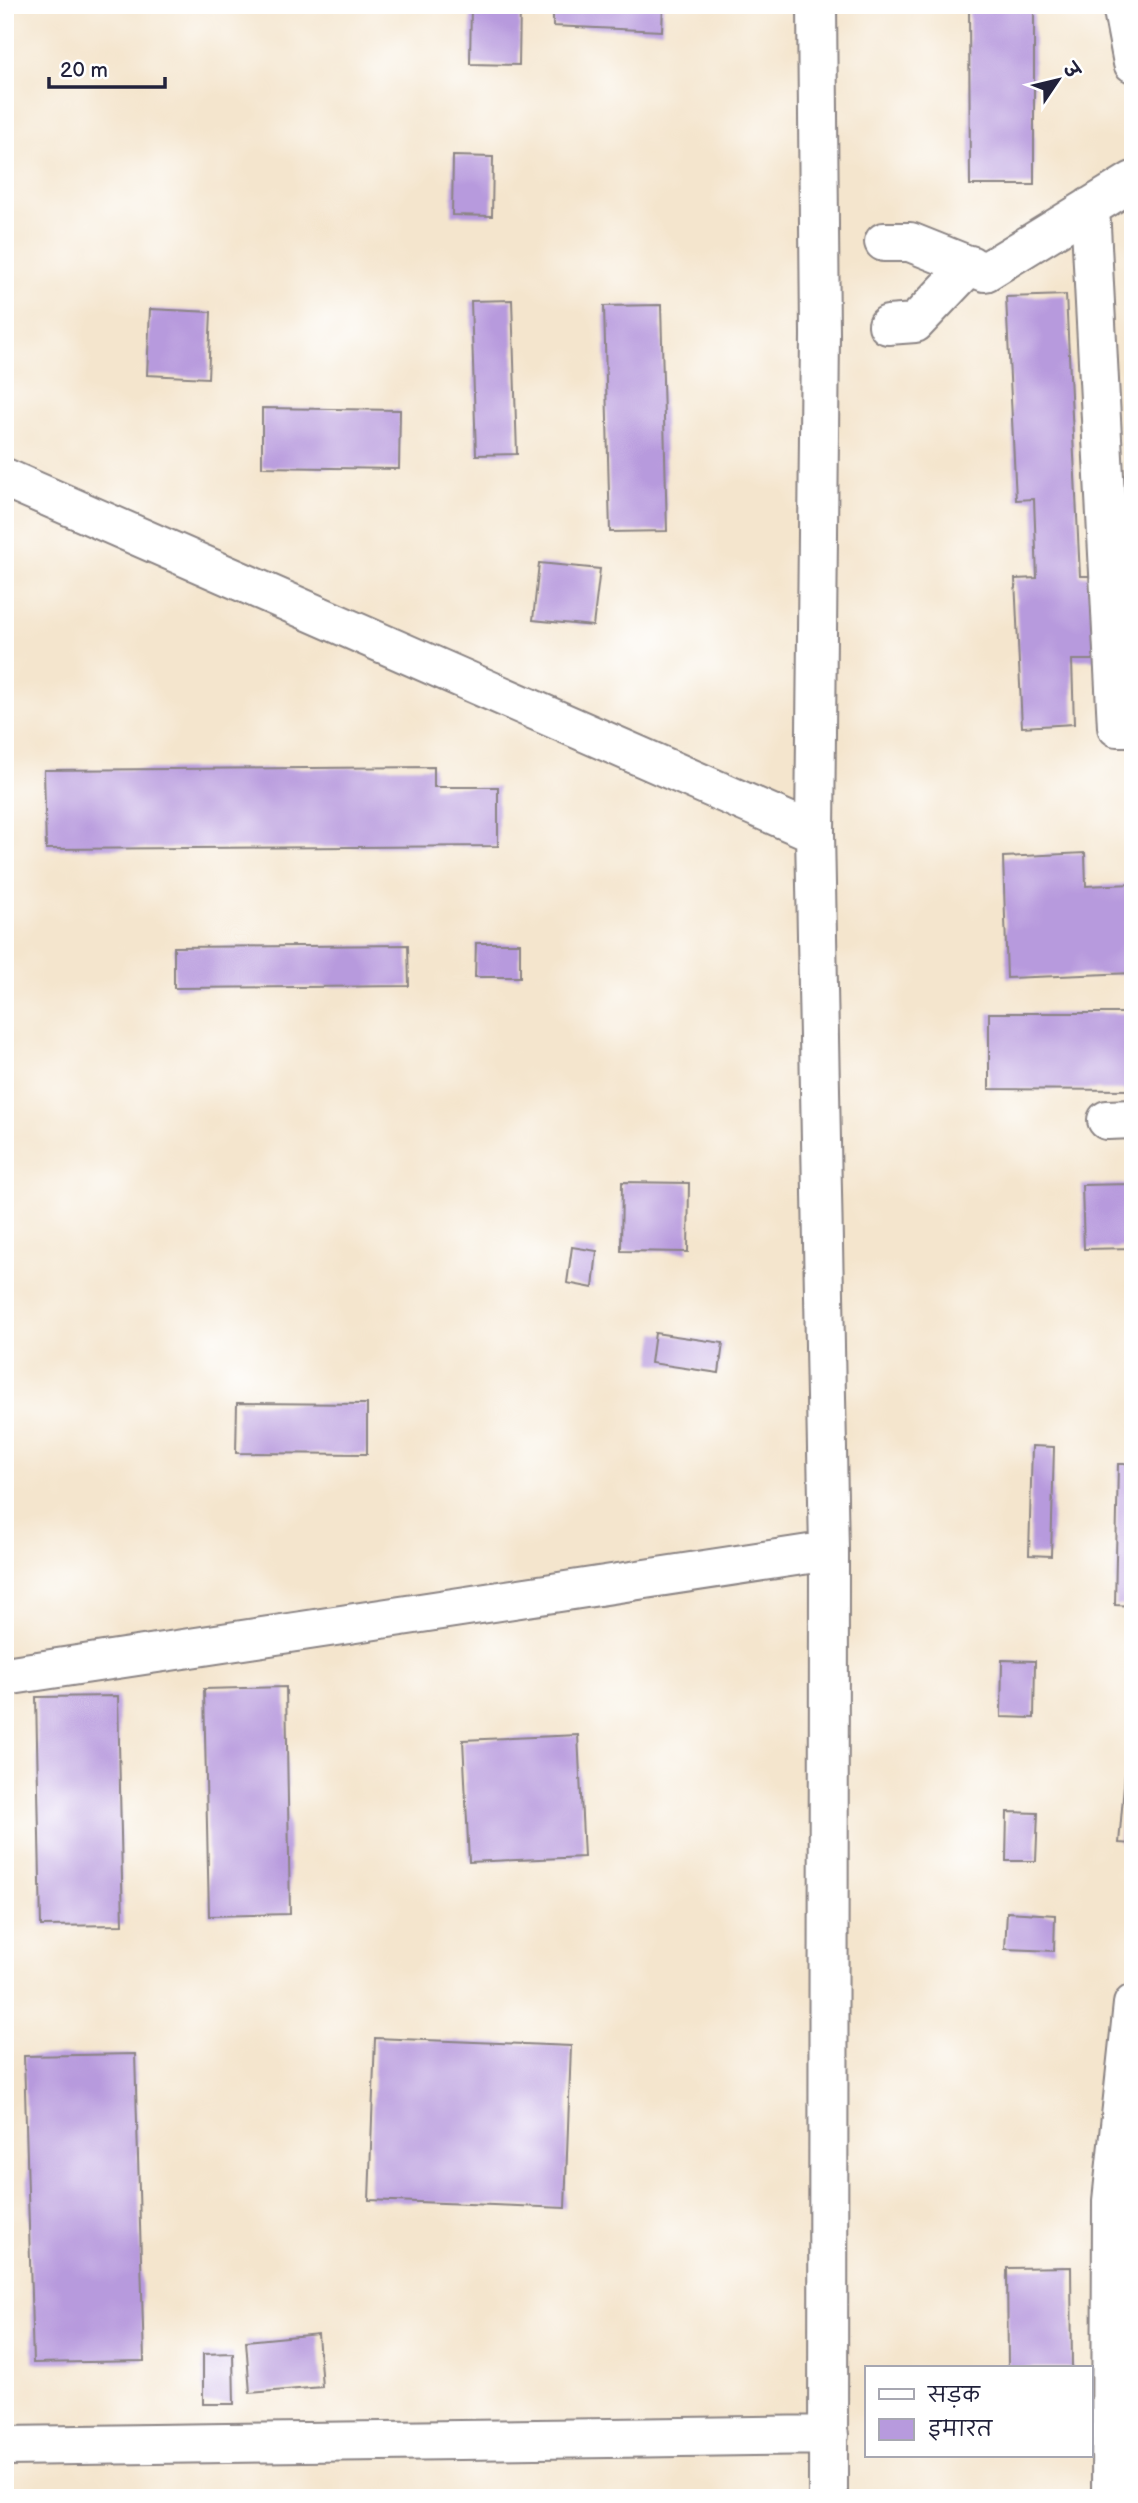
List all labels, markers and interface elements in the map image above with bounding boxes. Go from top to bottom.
scale bar [49,46,164,90]
north arrow [1023,46,1092,116]
text: 20 m [60,58,108,83]
text: उ [1056,58,1085,85]
legend [865,2366,1092,2458]
text: सड़क [927,2383,981,2408]
text: इमारत [928,2417,994,2442]

